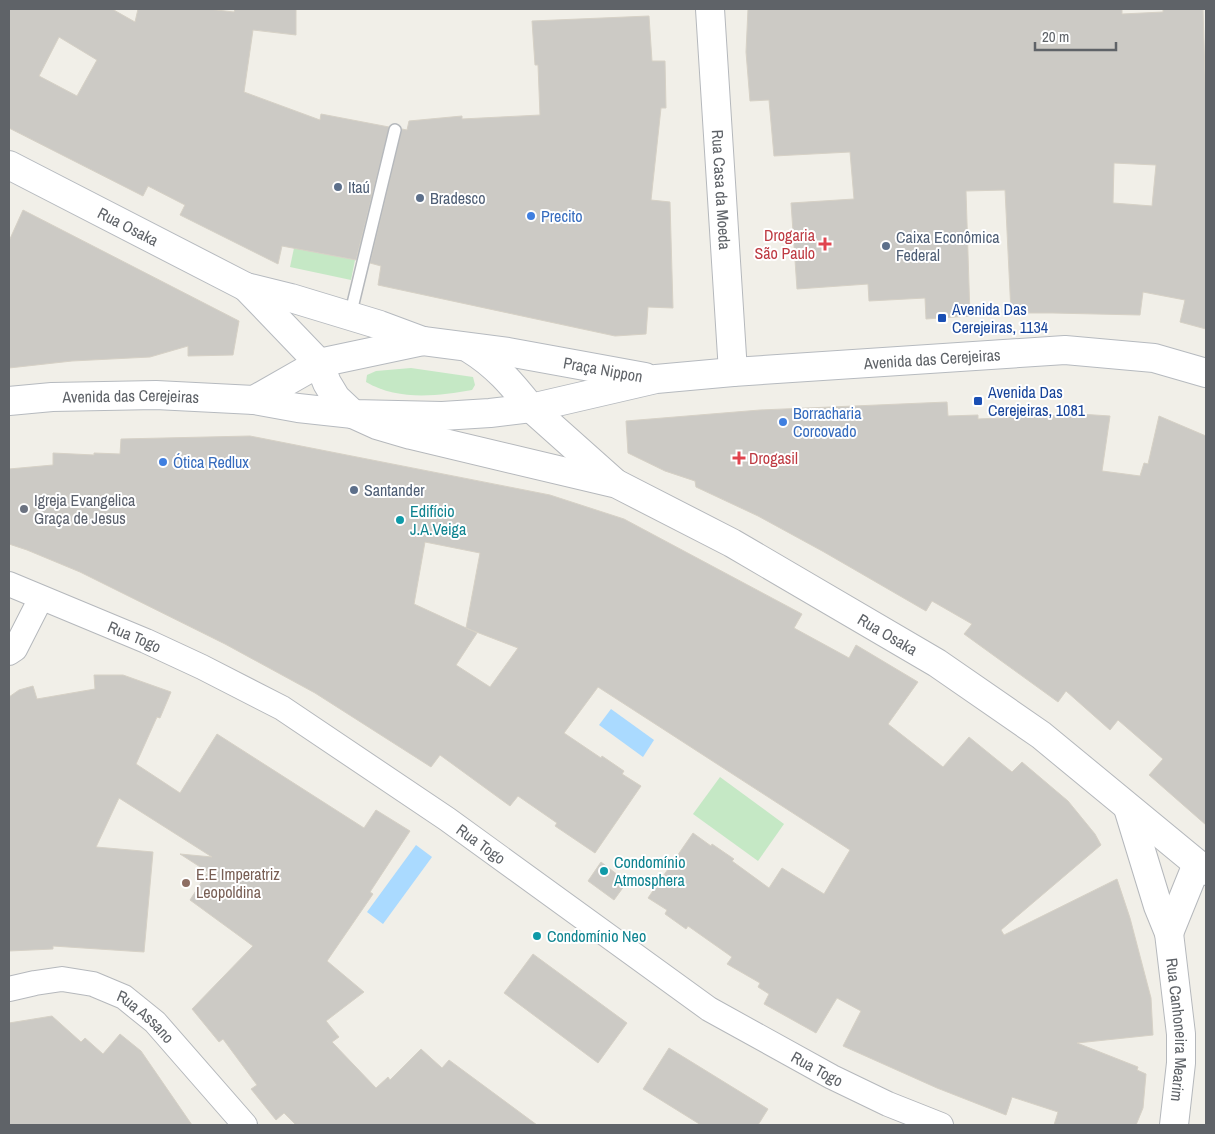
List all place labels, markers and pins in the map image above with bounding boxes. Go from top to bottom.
place label: Itaú [348,176,370,198]
marker: Itaú [332,181,344,193]
place label: Bradesco [430,187,485,209]
marker: Bradesco [414,192,426,204]
place label: Precito [541,205,583,227]
marker: Precito [525,210,537,222]
place label: Drogaria São Paulo [754,224,816,264]
place label: Caixa Econômica Federal [896,226,1000,266]
marker: Drogaria São Paulo [819,238,831,250]
marker: Caixa Econômica Federal [880,240,892,252]
place label: Avenida Das Cerejeiras, 1134 [951,298,1048,338]
marker: Avenida Das Cerejeiras, 1134 [936,312,948,324]
place label: Avenida Das Cerejeiras, 1081 [987,381,1086,421]
marker: Avenida Das Cerejeiras, 1081 [972,395,984,407]
place label: Borracharia Corcovado [793,402,862,442]
marker: Borracharia Corcovado [777,416,789,428]
place label: Drogasil [749,447,798,469]
place label: Ótica Redlux [173,451,249,473]
marker: Drogasil [733,452,745,464]
marker: Ótica Redlux [157,456,169,468]
place label: Santander [364,479,425,501]
marker: Santander [348,484,360,496]
place label: Igreja Evangelica Graça de Jesus [34,489,136,529]
place label: Edifício J.A.Veiga [410,500,467,540]
marker: Igreja Evangelica Graça de Jesus [18,503,30,515]
marker: Edifício J.A.Veiga [394,514,406,526]
place label: Condomínio Atmosphera [613,851,685,891]
place label: E.E Imperatriz Leopoldina [196,863,280,903]
marker: Condomínio Atmosphera [598,865,610,877]
marker: E.E Imperatriz Leopoldina [180,877,192,889]
place label: Condomínio Neo [547,925,646,947]
marker: Condomínio Neo [531,930,543,942]

